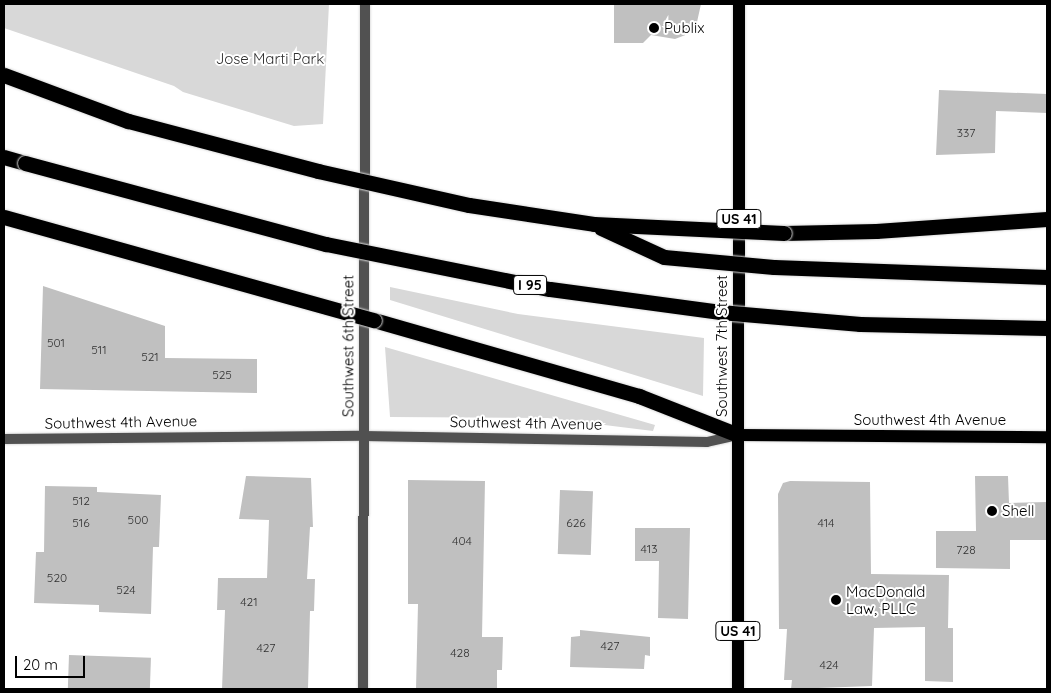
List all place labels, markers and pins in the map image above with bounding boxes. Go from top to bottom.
place label: Publix [664,19,704,37]
marker: Publix [648,22,660,34]
place label: Shell [1002,502,1034,520]
marker: Shell [986,505,998,517]
place label: MacDonald Law, PLLC [846,582,925,617]
marker: MacDonald Law, PLLC [830,594,842,606]

